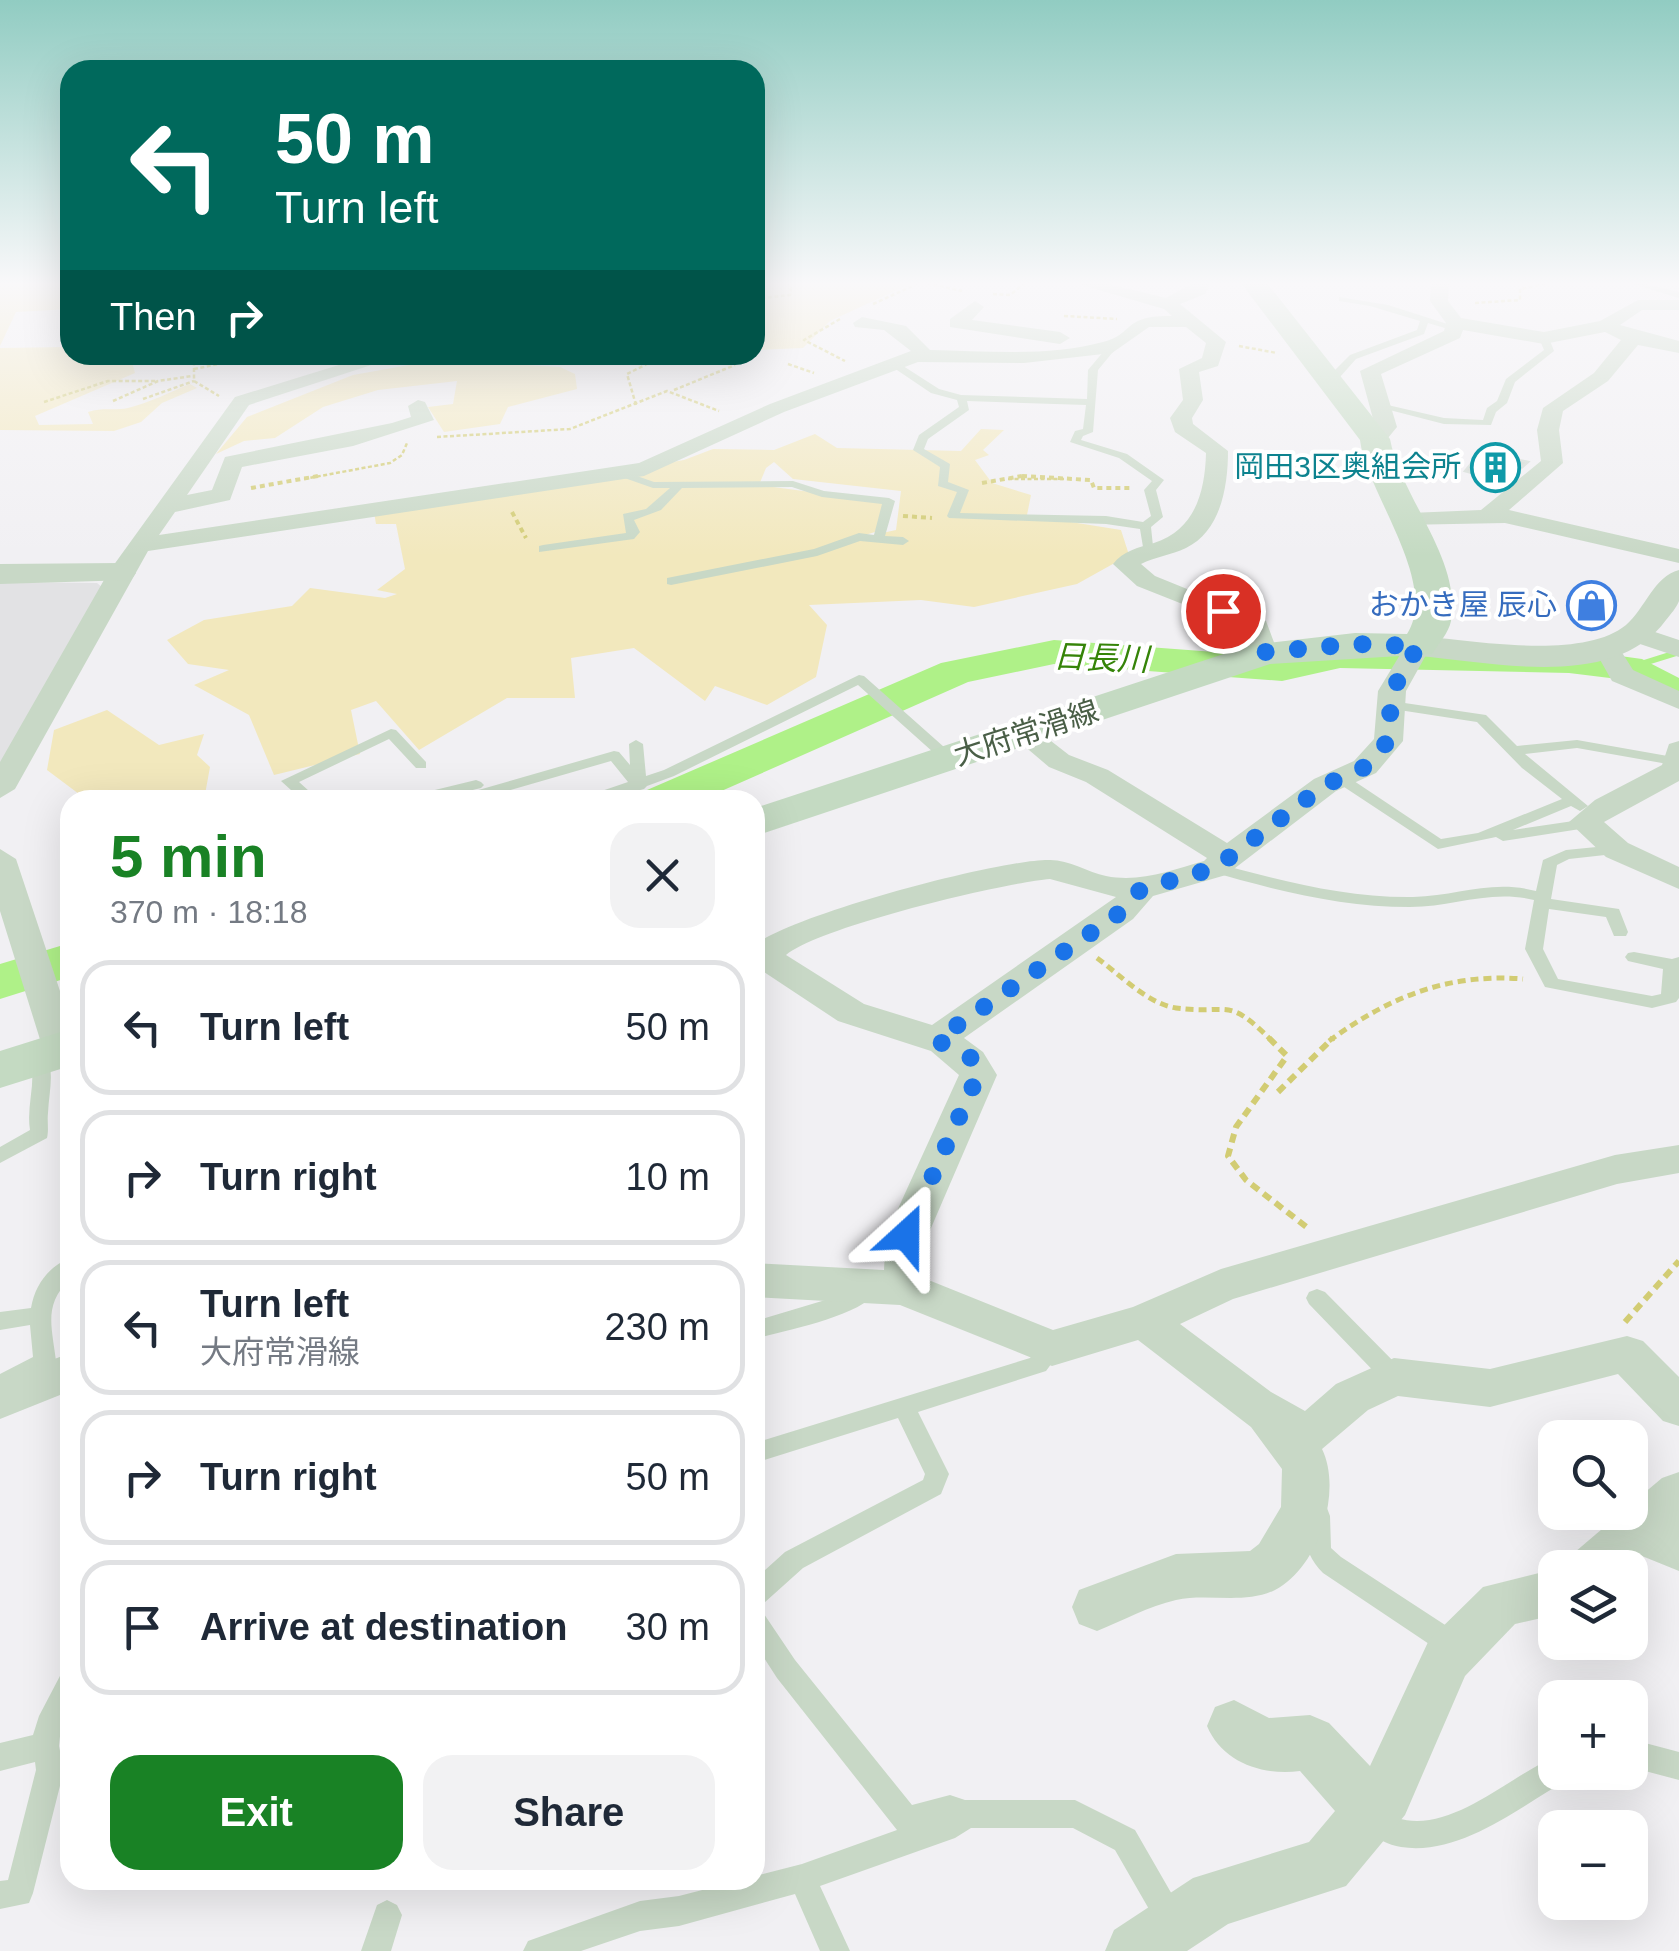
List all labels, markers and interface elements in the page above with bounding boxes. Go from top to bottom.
icon: left [110,100,240,230]
text: 50 m [275,100,435,178]
text: Turn left [275,182,438,233]
icon: right [217,290,272,345]
text: Then [110,296,197,338]
building icon: 岡田3区奥組会所 [1470,441,1522,493]
place label: 岡田3区奥組会所 [1234,450,1461,483]
pin [1181,569,1266,654]
shop icon: おかき屋 辰心 [1566,579,1618,631]
icon: arrive [1196,584,1251,639]
place label: おかき屋 辰心 [1369,588,1557,621]
water label: 日長川 [1052,638,1153,678]
street label: 大府常滑線 [949,694,1102,771]
text: 5 min [110,823,267,890]
button: close [610,823,715,928]
text: 370 m · 18:18 [110,894,307,930]
icon: left [115,1000,170,1055]
text: Turn left [200,1006,349,1048]
text: 50 m [626,1006,710,1048]
icon: right [115,1150,170,1205]
text: Turn right [200,1156,377,1198]
text: 10 m [626,1156,710,1198]
position arrow [854,1183,958,1287]
text: Turn left [200,1283,349,1325]
icon: left [115,1300,170,1355]
text: 230 m [604,1306,710,1348]
text: 大府常滑線 [200,1334,360,1370]
map controls [1538,1420,1648,1920]
button: search [1538,1420,1648,1530]
icon: right [115,1450,170,1505]
text: Turn right [200,1456,377,1498]
text: 50 m [626,1456,710,1498]
button: layers [1538,1550,1648,1660]
icon: arrive [115,1600,170,1655]
text: Arrive at destination [200,1606,567,1648]
text: 30 m [626,1606,710,1648]
button: + [1538,1680,1648,1790]
button: Exit [110,1755,403,1870]
button: Share [423,1755,715,1870]
button: − [1538,1810,1648,1920]

